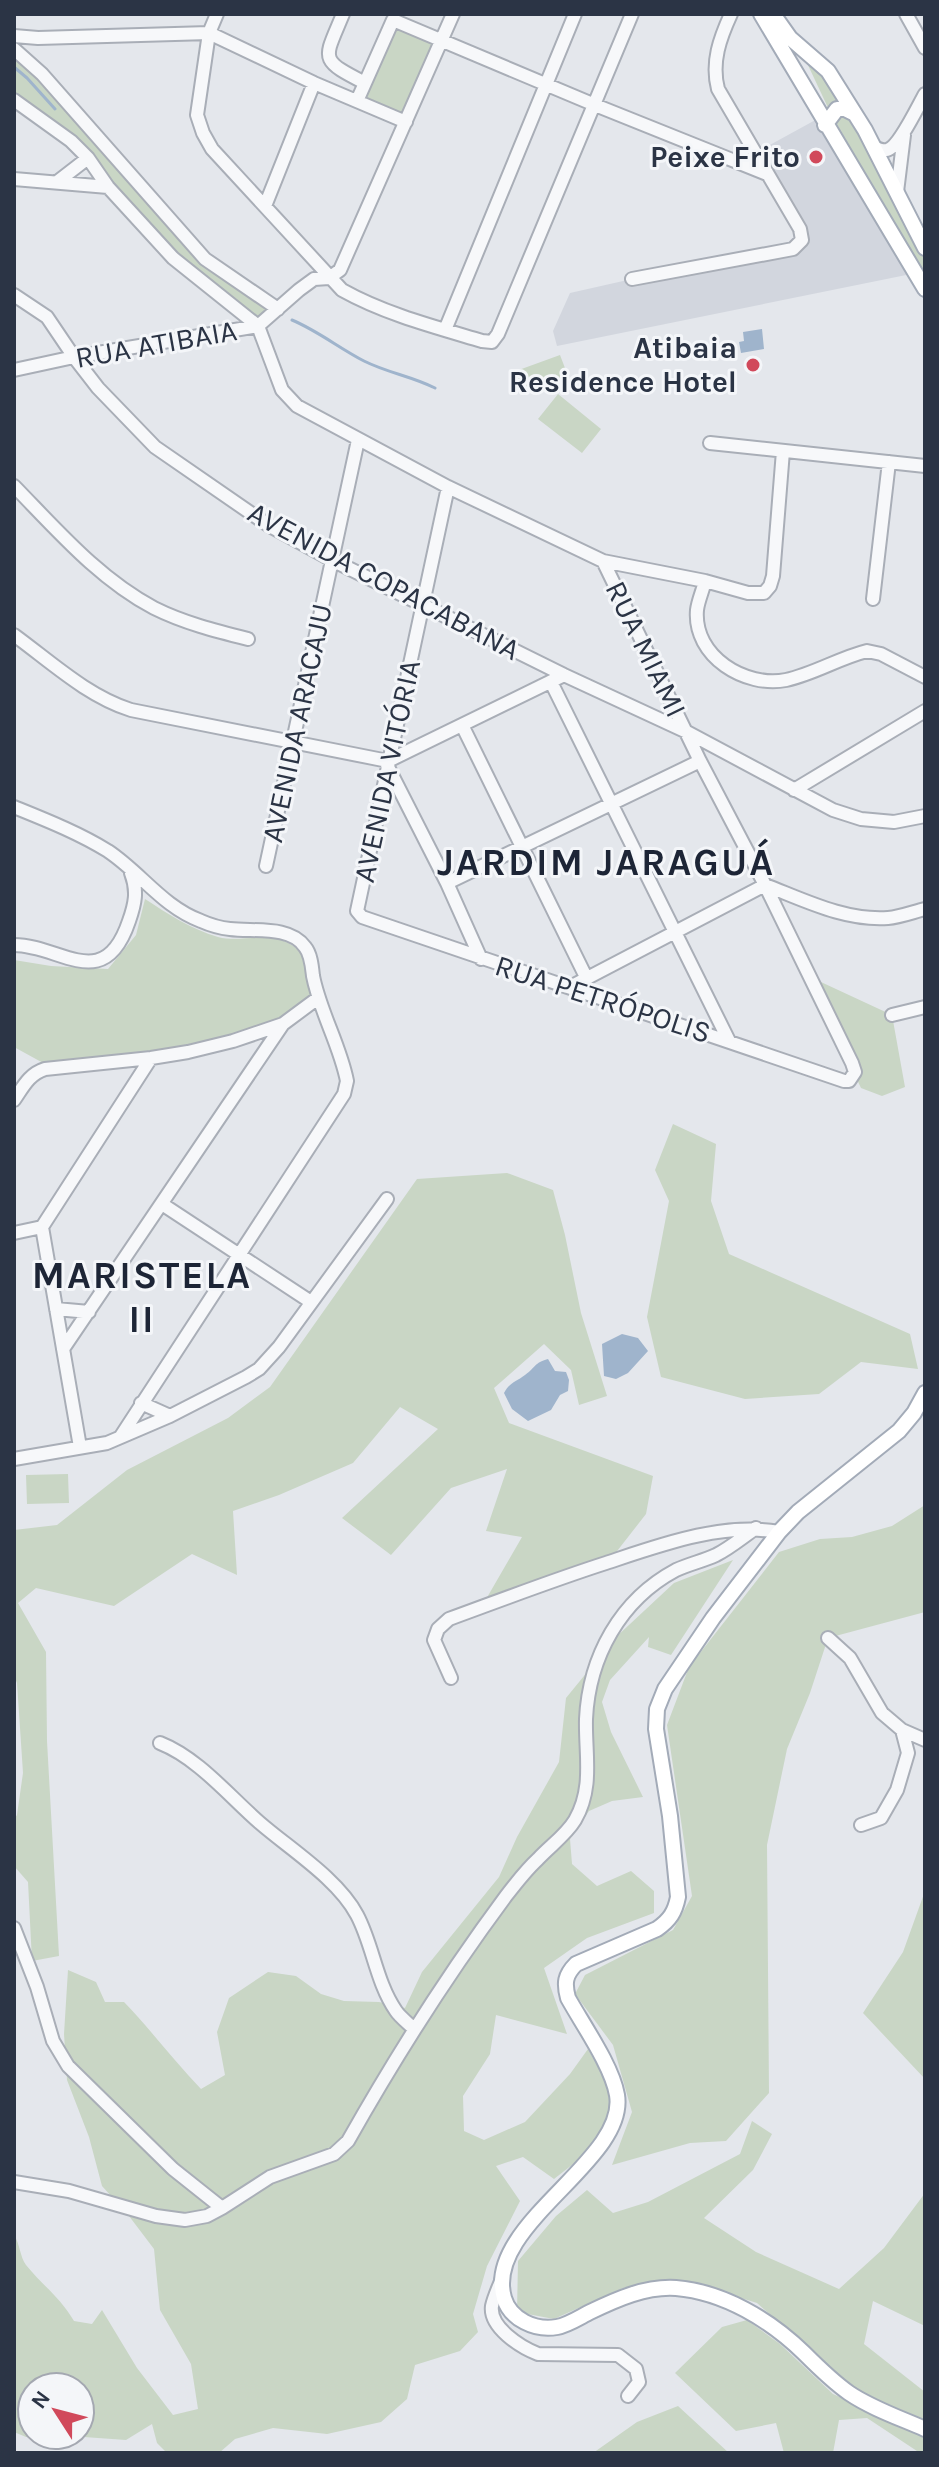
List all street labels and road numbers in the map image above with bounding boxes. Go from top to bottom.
street label: RUA ATIBAIA [72,312,240,376]
street label: AVENIDA COPACABANA [242,494,526,668]
street label: RUA MIAMI [598,575,694,723]
street label: AVENIDA ARACAJU [254,600,340,846]
street label: AVENIDA VITÓRIA [346,656,428,886]
street label: RUA PETRÓPOLIS [490,947,716,1051]

